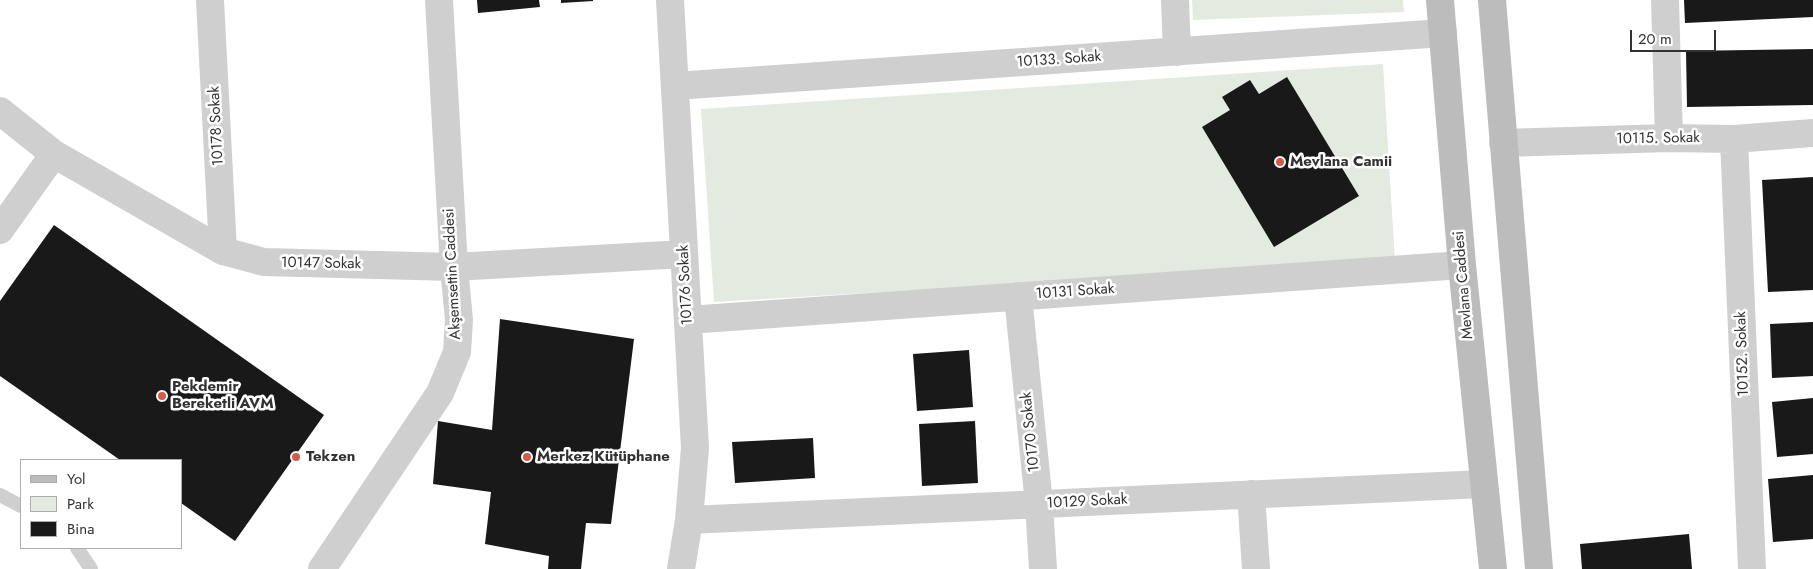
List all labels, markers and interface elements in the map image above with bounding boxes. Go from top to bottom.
scale bar [1633,20,1719,52]
text: 20 m [1638,28,1672,50]
street label: 10133. Sokak [1016,48,1102,72]
street label: 10178 Sokak [206,86,228,166]
street label: 10115. Sokak [1616,129,1700,149]
place label: Mevlana Camii [1290,153,1392,171]
marker: Mevlana Camii [1274,156,1286,168]
street label: Akşemsettin Caddesi [441,208,465,340]
street label: Mevlana Caddesi [1450,230,1478,340]
street label: 10176 Sokak [675,244,697,326]
street label: 10147 Sokak [281,254,361,274]
street label: 10131 Sokak [1035,280,1115,304]
street label: 10152. Sokak [1733,311,1753,397]
place label: Pekdemir Bereketli AVM [172,378,273,413]
marker: Pekdemir Bereketli AVM [156,390,168,402]
street label: 10170 Sokak [1018,391,1044,473]
place label: Tekzen [306,448,355,466]
place label: Merkez Kütüphane [537,448,670,466]
marker: Tekzen [290,451,302,463]
marker: Merkez Kütüphane [521,451,533,463]
legend [20,459,182,549]
text: Yol [67,468,86,490]
street label: 10129 Sokak [1046,491,1128,513]
text: Park [67,493,94,515]
text: Bina [67,518,94,540]

